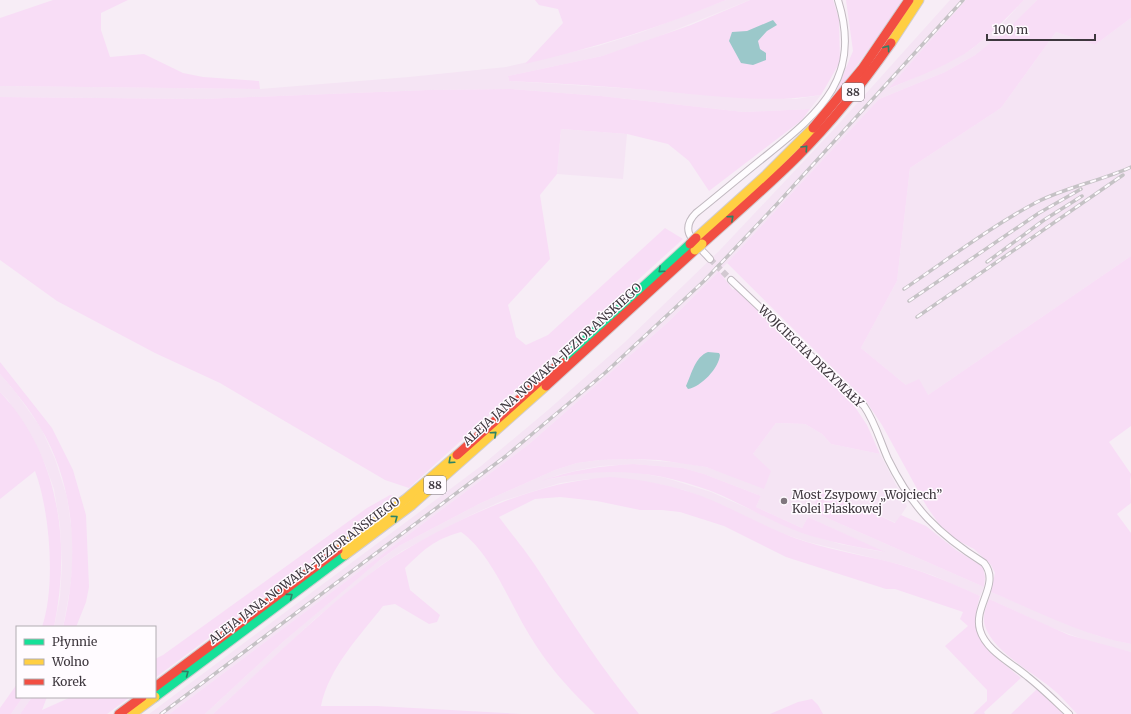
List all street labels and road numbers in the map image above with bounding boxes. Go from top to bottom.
road number: 88 [842,83,864,101]
street label: ALEJA JANA NOWAKA-JEZIORAŃSKIEGO [459,279,645,449]
street label: WOJCIECHA DRZYMAŁY [754,301,867,411]
road number: 88 [424,476,446,494]
street label: ALEJA JANA NOWAKA-JEZIORAŃSKIEGO [205,493,403,647]

